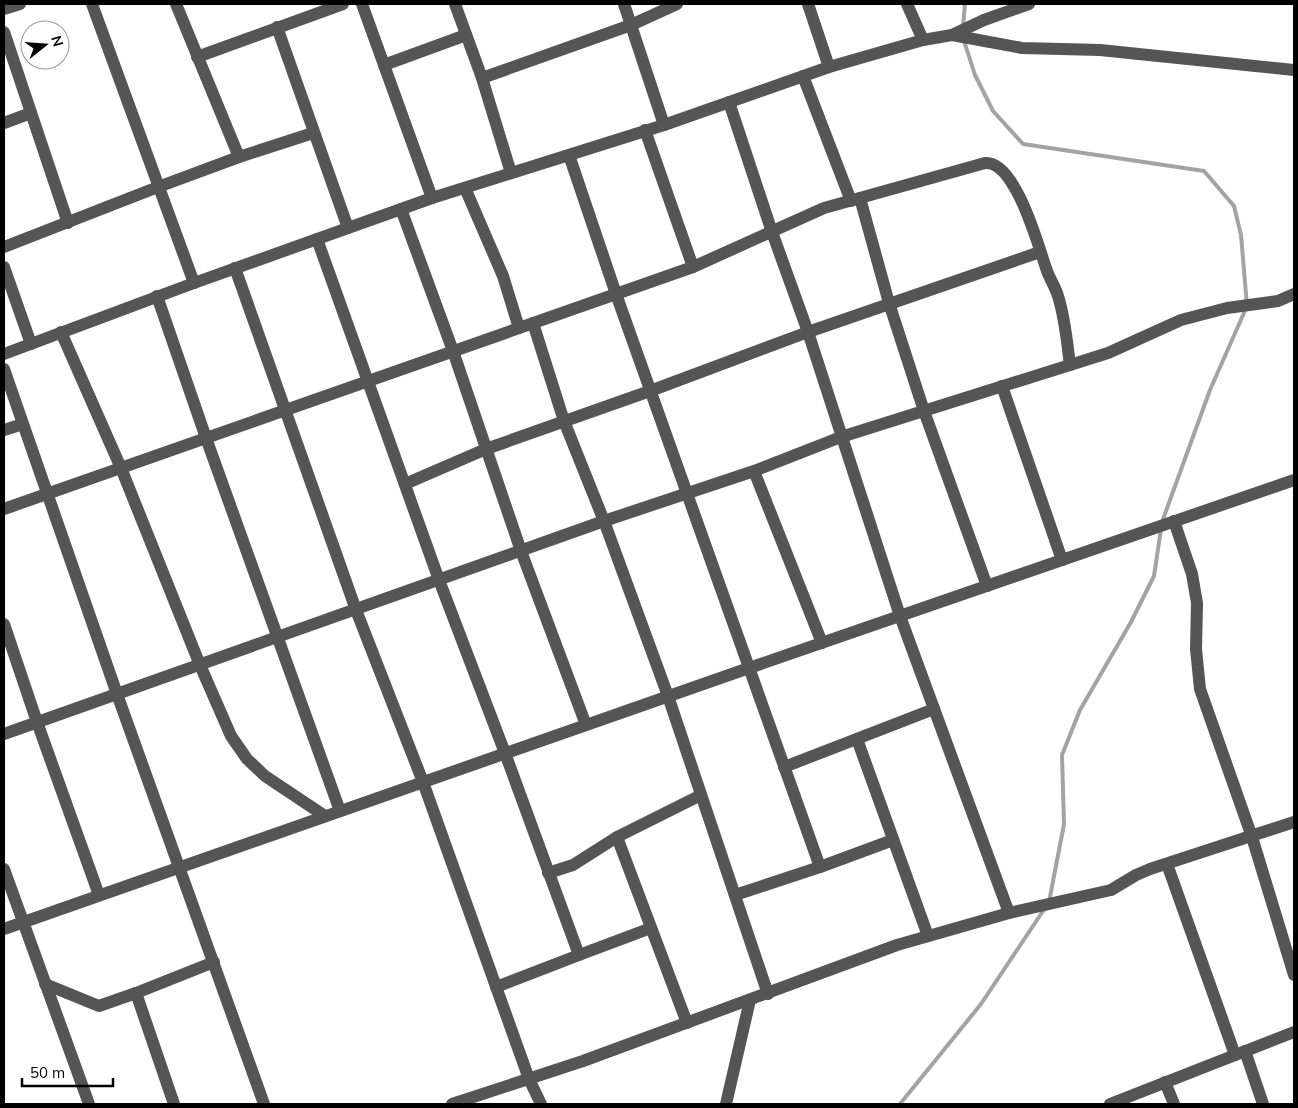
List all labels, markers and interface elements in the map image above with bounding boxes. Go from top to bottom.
north arrow [20,20,70,70]
text: N [47,34,68,49]
scale bar [22,1056,114,1088]
text: 50 m [30,1063,65,1082]

